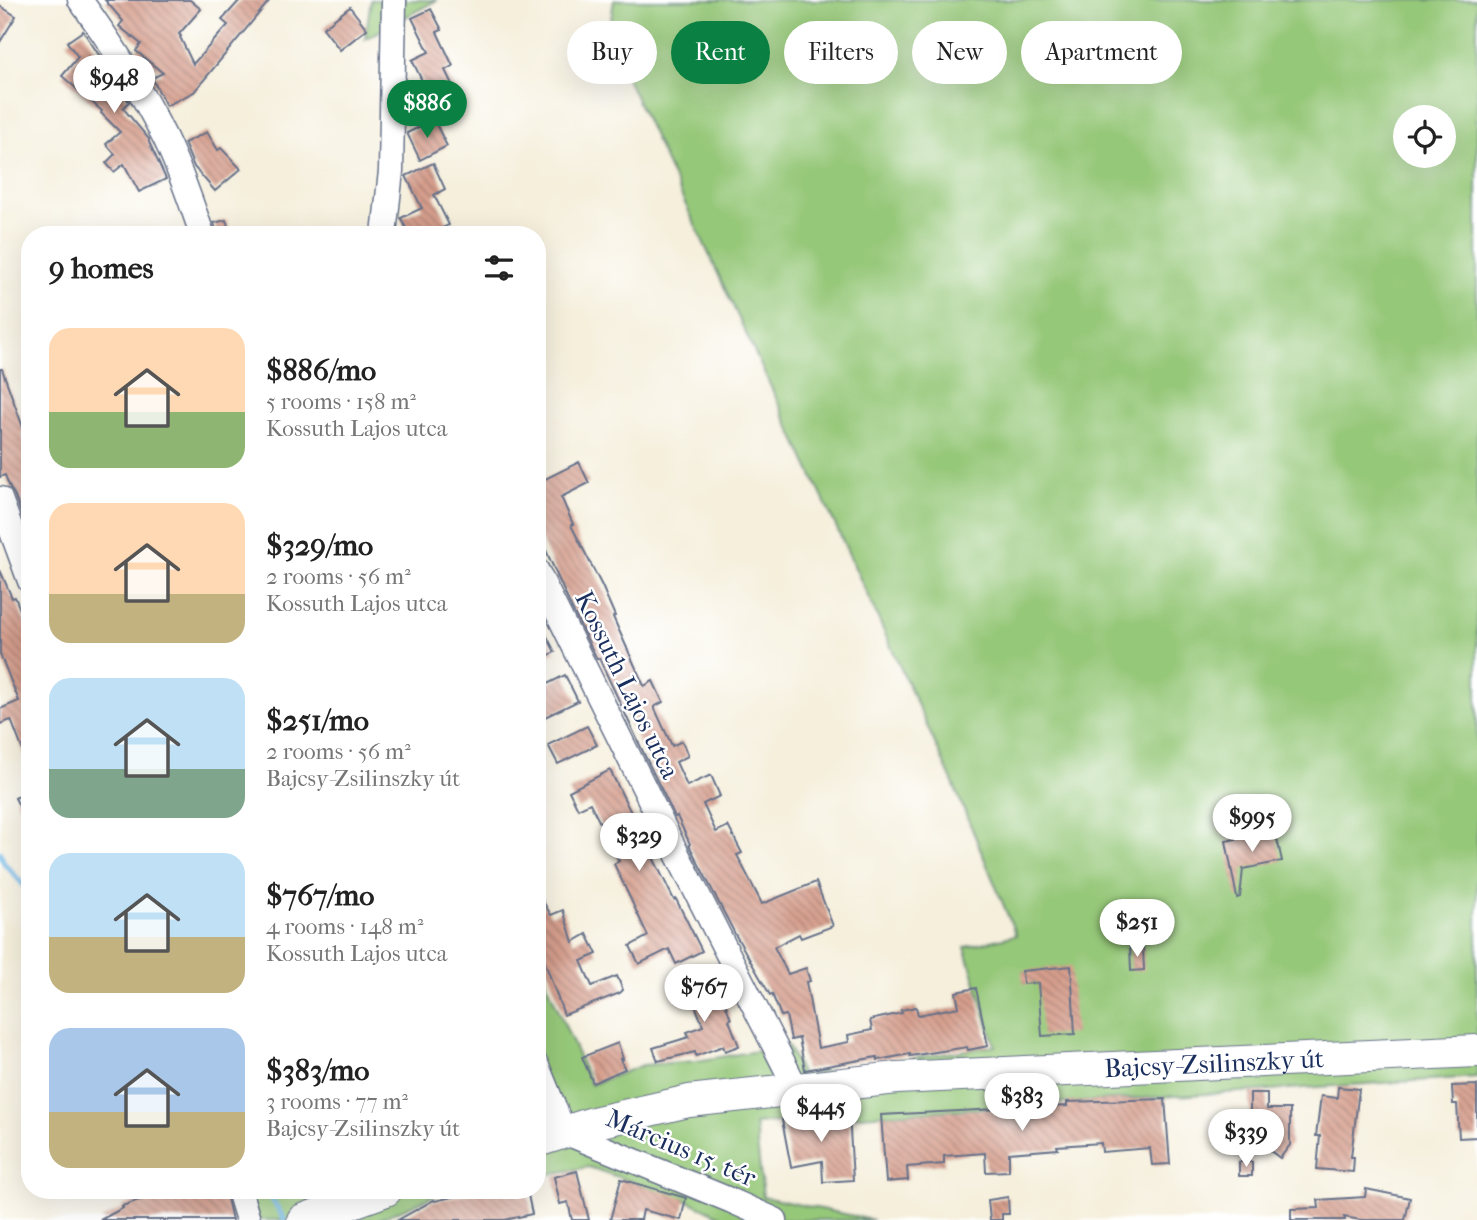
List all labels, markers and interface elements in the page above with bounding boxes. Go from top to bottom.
chip: Buy [567,21,657,84]
chip: Rent [671,21,770,84]
chip: Filters [784,21,898,84]
chip: New [912,21,1007,84]
chip: Apartment [1021,21,1182,84]
pin: $948 [73,55,155,115]
text: $948 [89,64,139,91]
pin: $886 [386,80,468,140]
text: $886 [403,89,451,116]
map controls [1393,105,1456,168]
button: locate [1393,105,1456,168]
icon: filters [480,249,518,287]
text: 9 homes [49,251,154,286]
text: $886/mo [266,353,376,388]
icon: home [105,356,189,440]
text: 5 rooms · 158 m² [266,388,416,415]
text: Kossuth Lajos utca [266,415,447,442]
text: $329/mo [266,528,373,563]
icon: home [105,531,189,615]
text: 2 rooms · 56 m² [266,563,411,590]
street label: Kossuth Lajos utca [568,586,686,785]
text: Kossuth Lajos utca [266,590,447,617]
text: $251/mo [266,703,369,738]
icon: home [105,706,189,790]
text: 2 rooms · 56 m² [266,738,411,765]
text: Bajcsy-Zsilinszky út [266,765,460,792]
pin: $995 [1211,794,1293,854]
text: $995 [1229,803,1275,830]
pin: $329 [598,814,680,873]
text: $329 [616,822,662,849]
text: $767/mo [266,878,375,913]
icon: home [105,881,189,965]
pin: $251 [1096,900,1178,959]
text: $251 [1116,908,1158,935]
text: 4 rooms · 148 m² [266,913,423,940]
text: Kossuth Lajos utca [266,940,447,967]
pin: $767 [663,964,745,1024]
text: $767 [680,973,728,1000]
street label: Bajcsy-Zsilinszky út [1104,1043,1325,1084]
text: $383/mo [266,1053,370,1088]
icon: home [105,1056,189,1140]
pin: $383 [981,1074,1063,1133]
text: $383 [1000,1082,1044,1109]
pin: $445 [780,1084,862,1144]
text: 3 rooms · 77 m² [266,1088,408,1115]
text: $445 [796,1093,846,1120]
street label: Március 15. tér [601,1103,761,1193]
pin: $339 [1205,1110,1287,1169]
text: Bajcsy-Zsilinszky út [266,1115,460,1142]
text: $339 [1224,1118,1268,1145]

